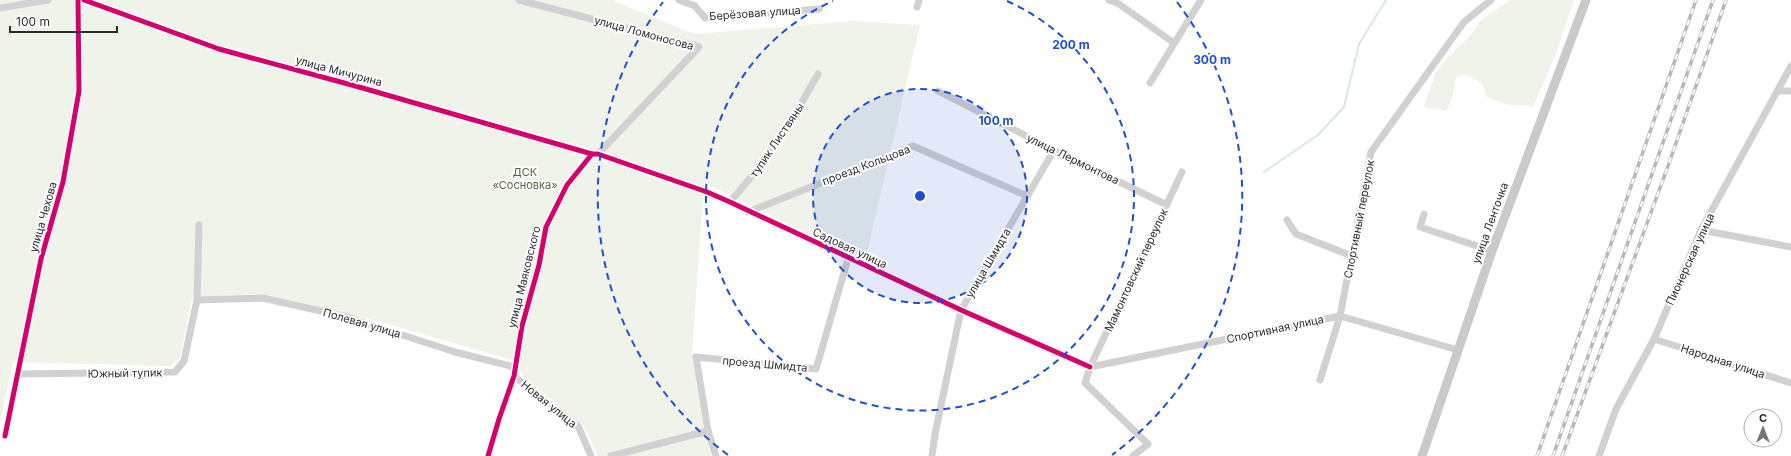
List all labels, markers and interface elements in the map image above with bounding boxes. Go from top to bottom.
street label: Берёзовая улица [709,3,801,23]
scale bar [10,8,117,34]
street label: улица Ломоносова [593,13,695,53]
text: 100 m [16,14,50,29]
text: 200 m [1052,37,1090,52]
text: 300 m [1193,52,1231,67]
street label: улица Мичурина [294,53,384,89]
street label: тупик Листвяны [747,100,807,180]
text: 100 m [978,113,1014,128]
street label: улица Лермонтова [1024,131,1122,187]
street label: проезд Кольцова [820,142,912,188]
street label: Спортивный переулок [1341,159,1377,279]
park label: ДСК «Сосновка» [492,165,558,192]
street label: улица Чехова [26,180,60,254]
street label: улица Ленточка [1469,180,1511,266]
centre of rings [913,189,927,203]
street label: Мамонтовский переулок [1101,206,1171,334]
street label: Пионерская улица [1663,211,1717,307]
street label: улица Маяковского [505,224,544,330]
street label: Садовая улица [811,225,889,271]
street label: улица Шмидта [962,226,1014,300]
street label: Полевая улица [321,305,403,341]
street label: Спортивная улица [1225,312,1325,346]
street label: Народная улица [1679,341,1767,381]
street label: проезд Шмидта [722,353,808,375]
street label: Южный тупик [88,365,162,381]
street label: Новая улица [518,377,580,431]
north arrow [1743,408,1783,448]
text: С [1759,411,1767,425]

